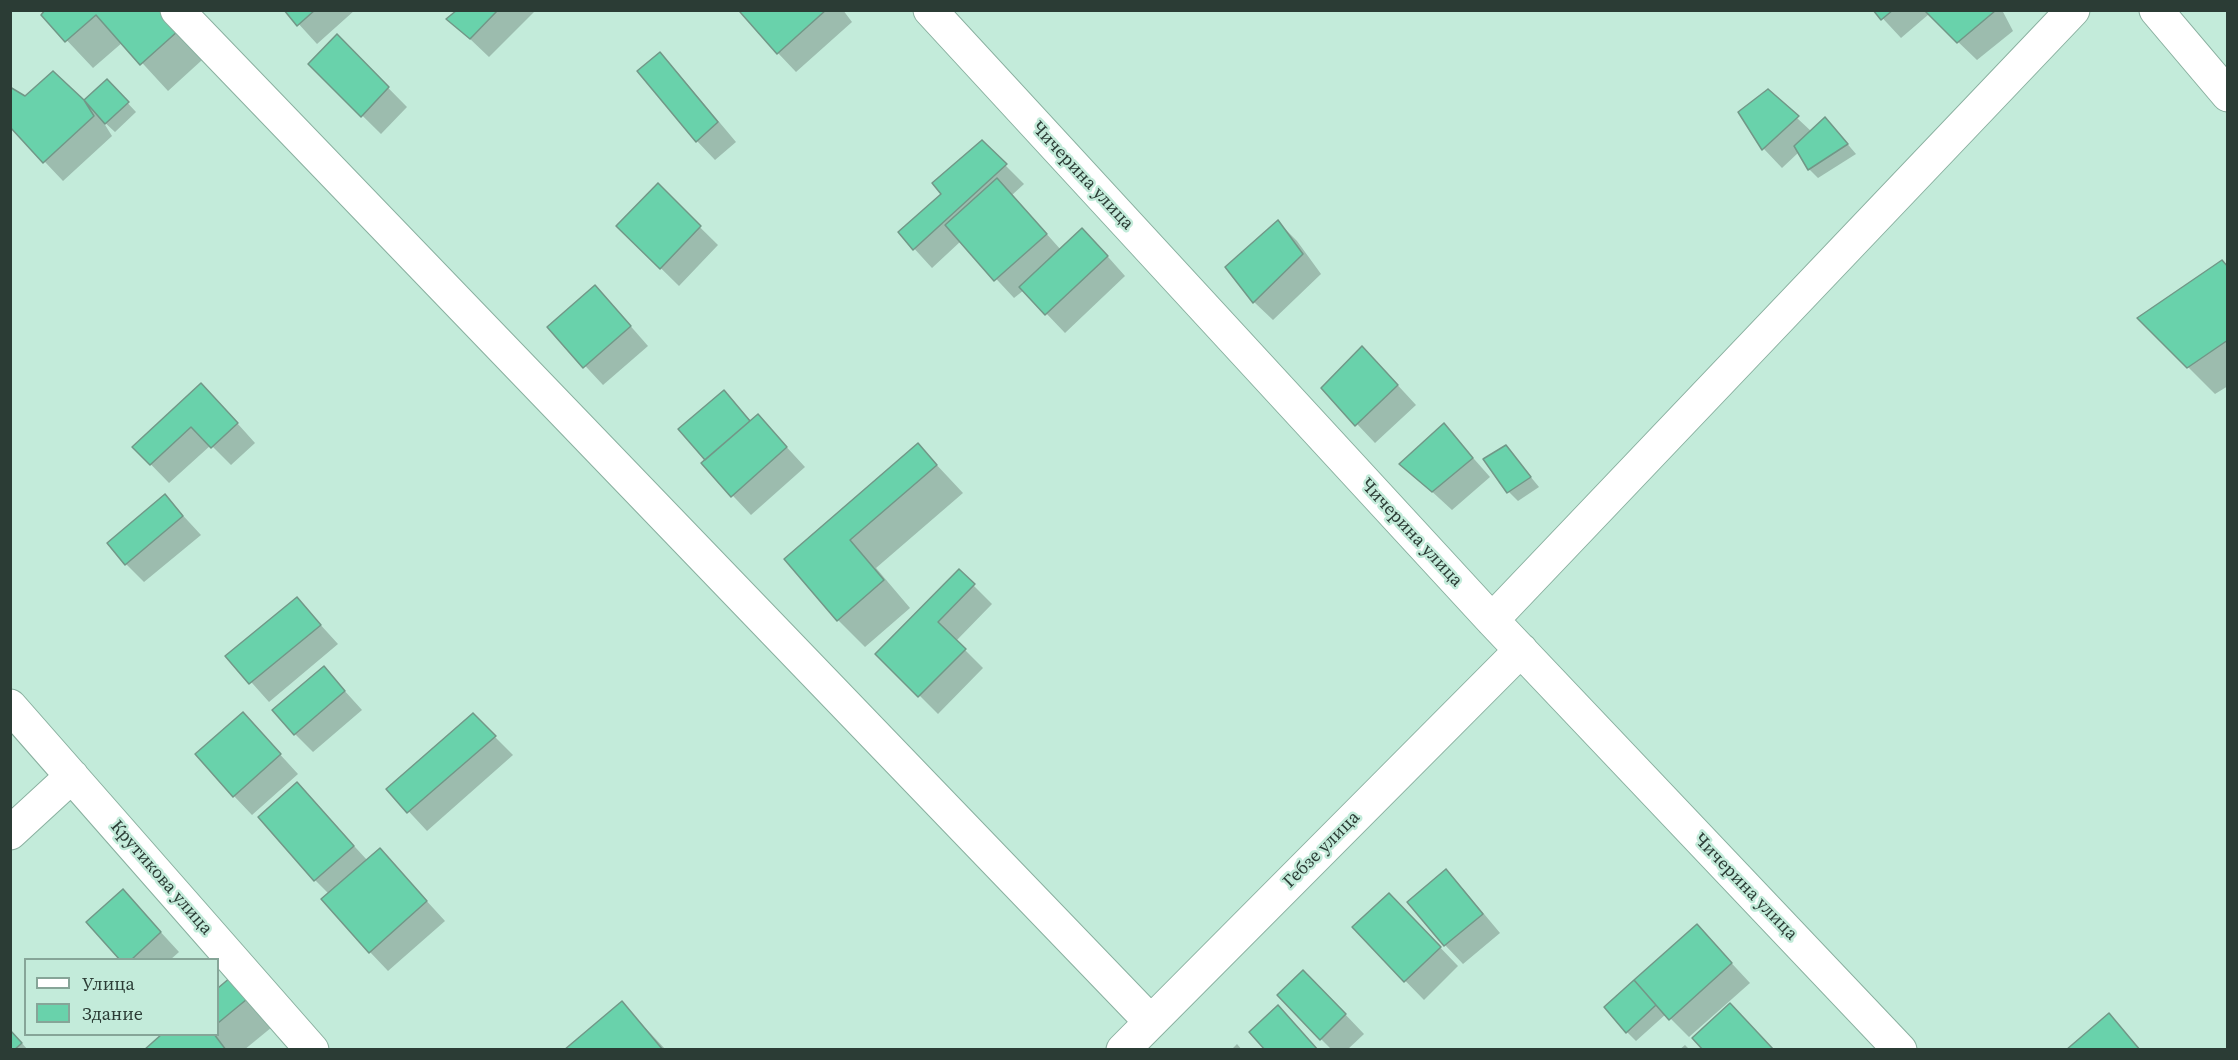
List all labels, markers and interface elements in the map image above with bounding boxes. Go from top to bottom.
street label: Чичерина улица [1026,117,1138,235]
street label: Чичерина улица [1355,474,1467,592]
street label: Гебзе улица [1279,807,1365,893]
street label: Крутикова улица [105,816,217,940]
street label: Чичерина улица [1688,829,1802,945]
legend [24,958,219,1036]
text: Улица [82,971,135,996]
text: Здание [82,1001,143,1026]

